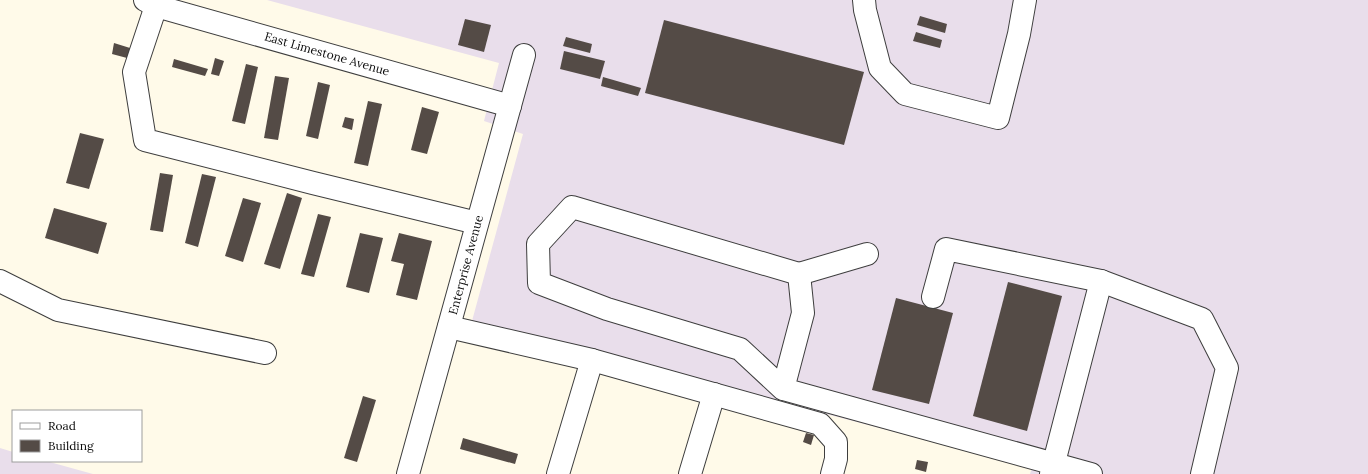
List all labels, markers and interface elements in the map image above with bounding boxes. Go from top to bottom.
street label: East Limestone Avenue [263,28,392,79]
street label: Enterprise Avenue [445,213,486,316]
legend [12,410,142,462]
text: Road [48,418,76,433]
text: Building [48,438,94,453]

